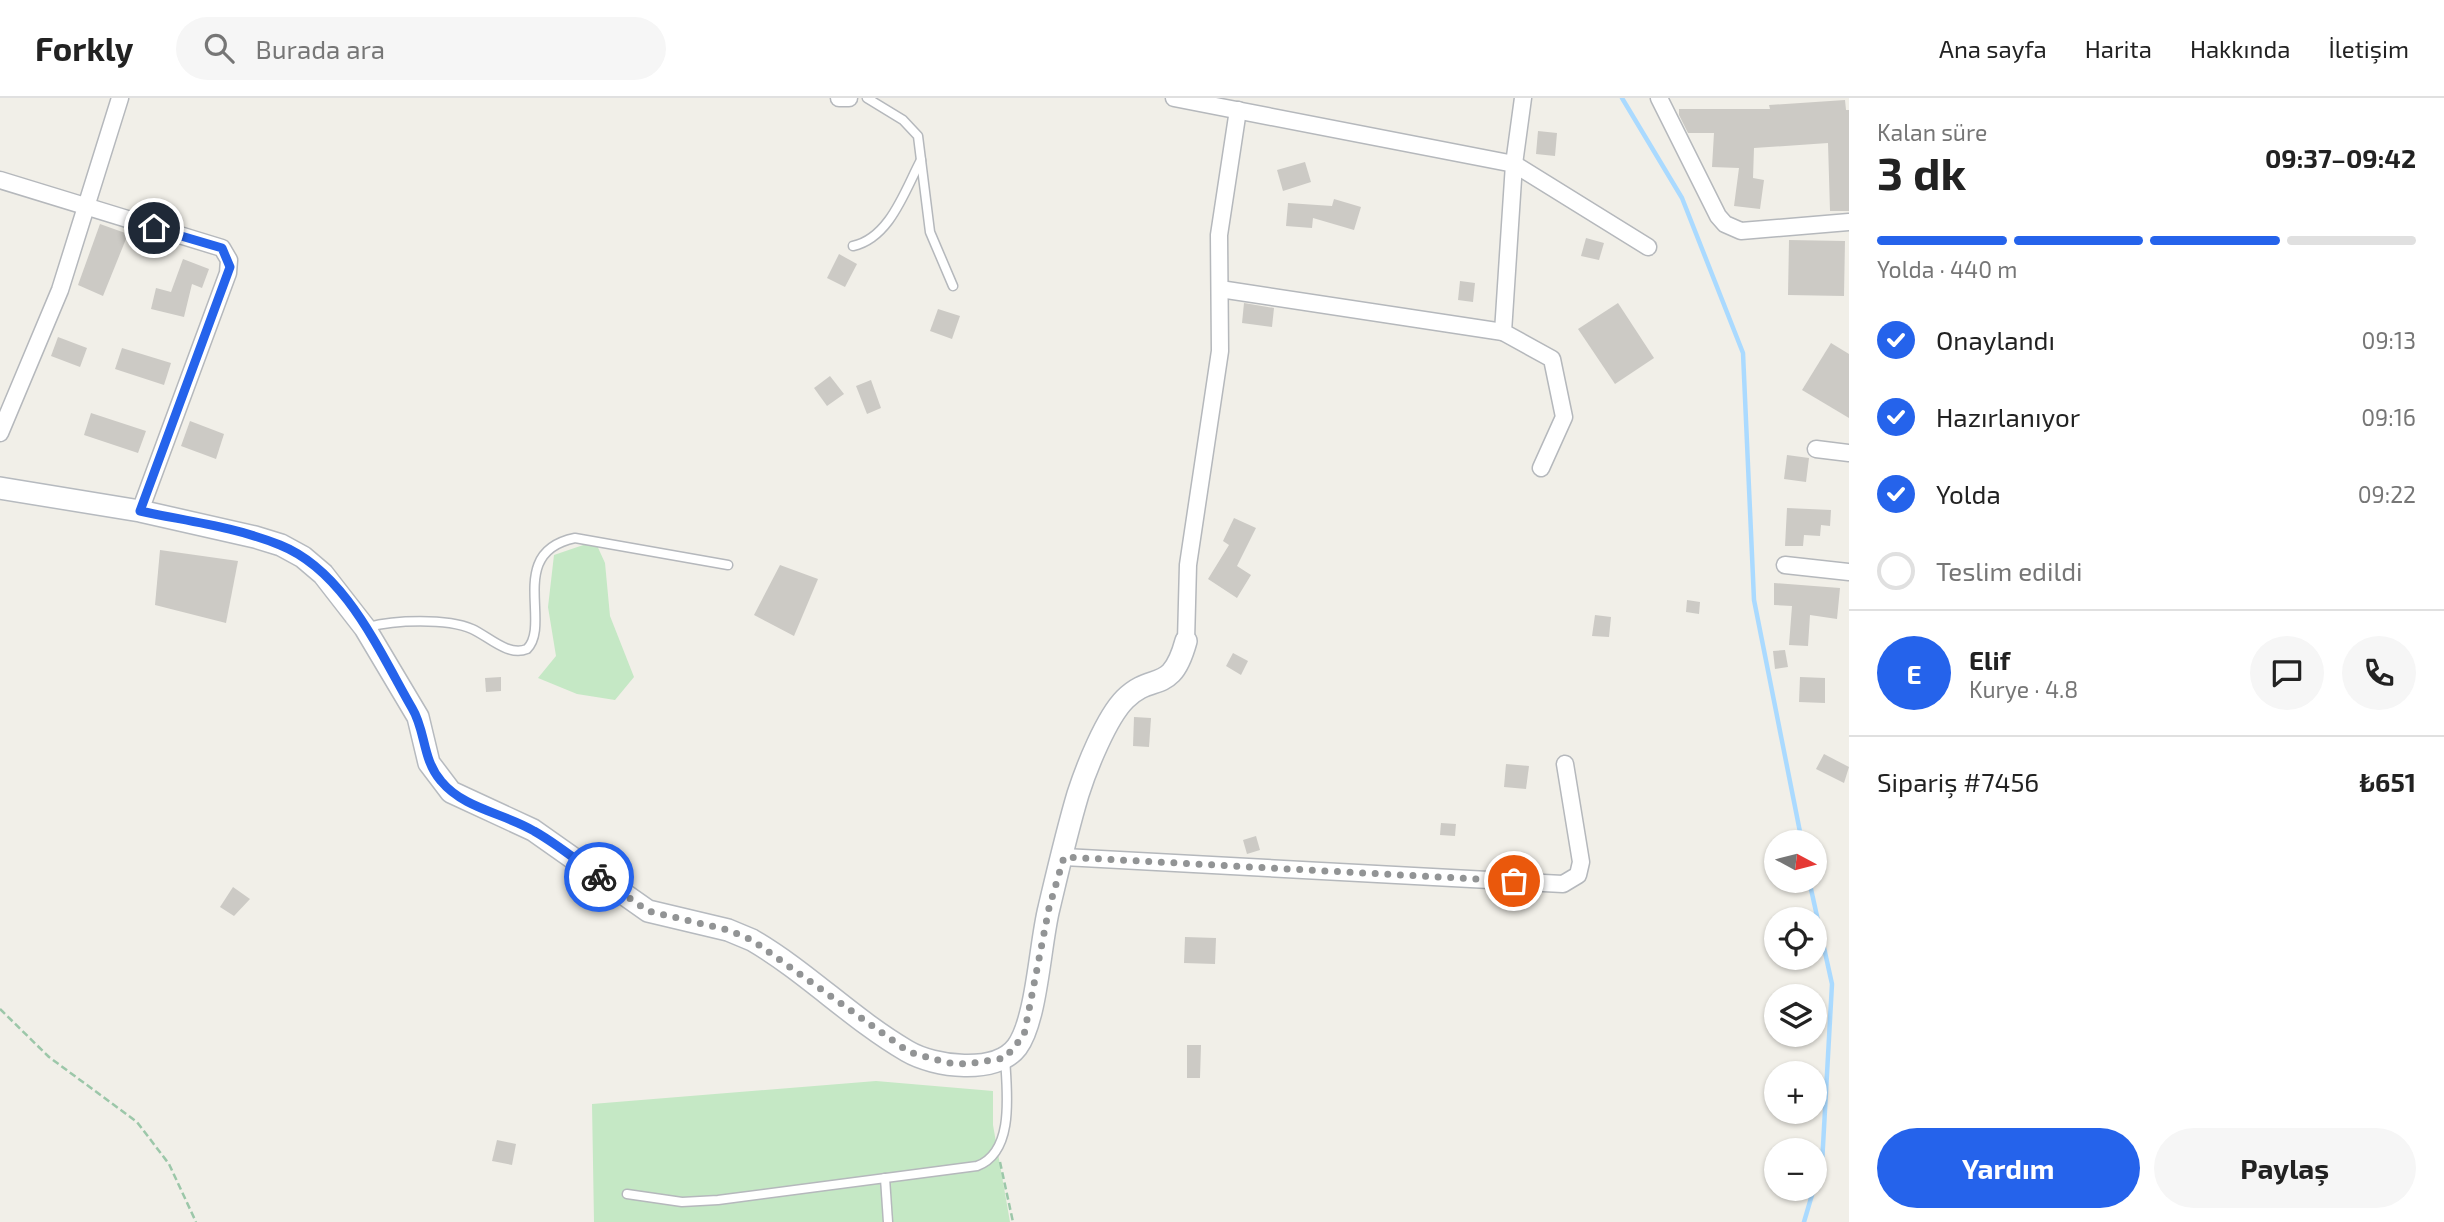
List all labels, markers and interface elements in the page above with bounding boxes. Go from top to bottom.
search box [176,17,666,80]
text: Forkly [35,28,134,68]
icon: search [200,29,238,67]
text: Burada ara [256,33,385,64]
text: Ana sayfa [1939,34,2047,63]
text: Harita [2085,34,2152,63]
text: Hakkında [2190,34,2290,63]
text: İletişim [2328,34,2409,63]
text: Kalan süre [1877,118,1987,146]
text: 09:37–09:42 [2265,142,2416,173]
text: 3 dk [1877,144,1966,199]
pin [124,198,184,258]
icon: home [135,209,173,247]
text: Yolda · 440 m [1877,255,2017,283]
icon: check [1877,321,1915,359]
text: Onaylandı [1936,324,2055,355]
text: 09:13 [2362,326,2416,354]
icon: check [1877,398,1915,436]
text: Hazırlanıyor [1936,401,2080,432]
text: 09:16 [2361,403,2416,431]
icon: check [1877,475,1915,513]
text: Yolda [1936,478,2001,509]
text: 09:22 [2358,480,2416,508]
text: Teslim edildi [1936,555,2083,586]
button: chat [2250,636,2324,710]
button: phone [2342,636,2416,710]
text: Elif [1969,644,2010,675]
text: E [1906,658,1922,689]
text: Kurye · 4.8 [1969,675,2078,703]
text: Sipariş #7456 [1877,766,2039,797]
text: ₺651 [2360,766,2416,797]
north arrow [1764,830,1827,892]
map controls [1764,830,1827,1201]
courier [564,842,634,912]
pin [1484,851,1544,911]
icon: bike [580,858,618,896]
icon: bag [1495,862,1533,900]
button: locate [1764,907,1827,970]
button: layers [1764,984,1827,1047]
button: + [1764,1061,1827,1124]
button: Yardım [1877,1128,2140,1208]
button: Paylaş [2154,1128,2416,1208]
button: − [1764,1138,1827,1201]

